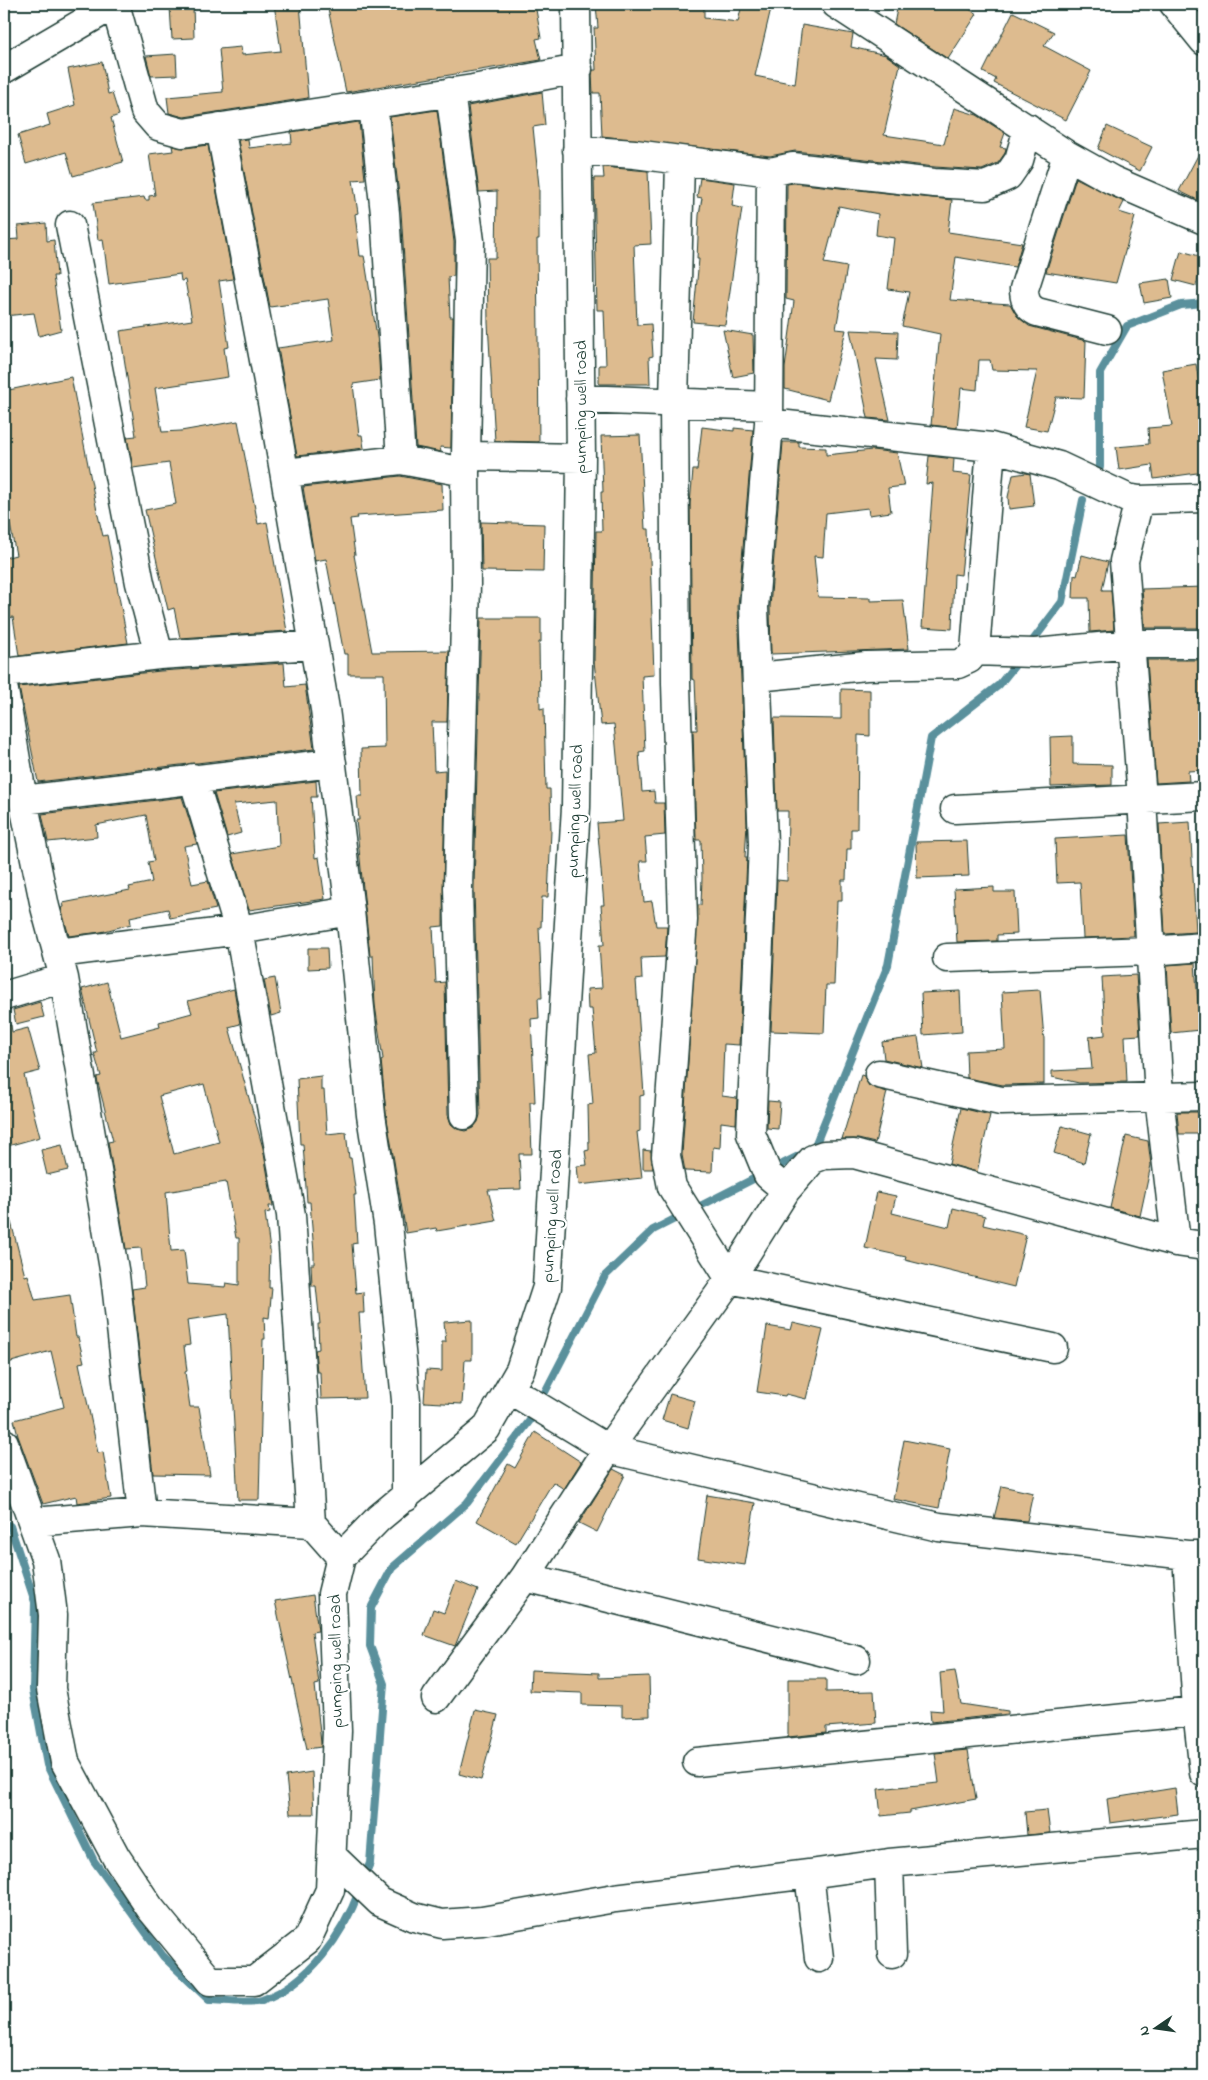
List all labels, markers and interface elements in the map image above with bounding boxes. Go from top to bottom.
street label: pumping well road [569,340,596,474]
street label: pumping well road [561,744,592,878]
street label: pumping well road [535,1149,572,1284]
street label: pumping well road [323,1594,352,1728]
north arrow [1130,2002,1180,2052]
text: N [1134,2024,1156,2038]

